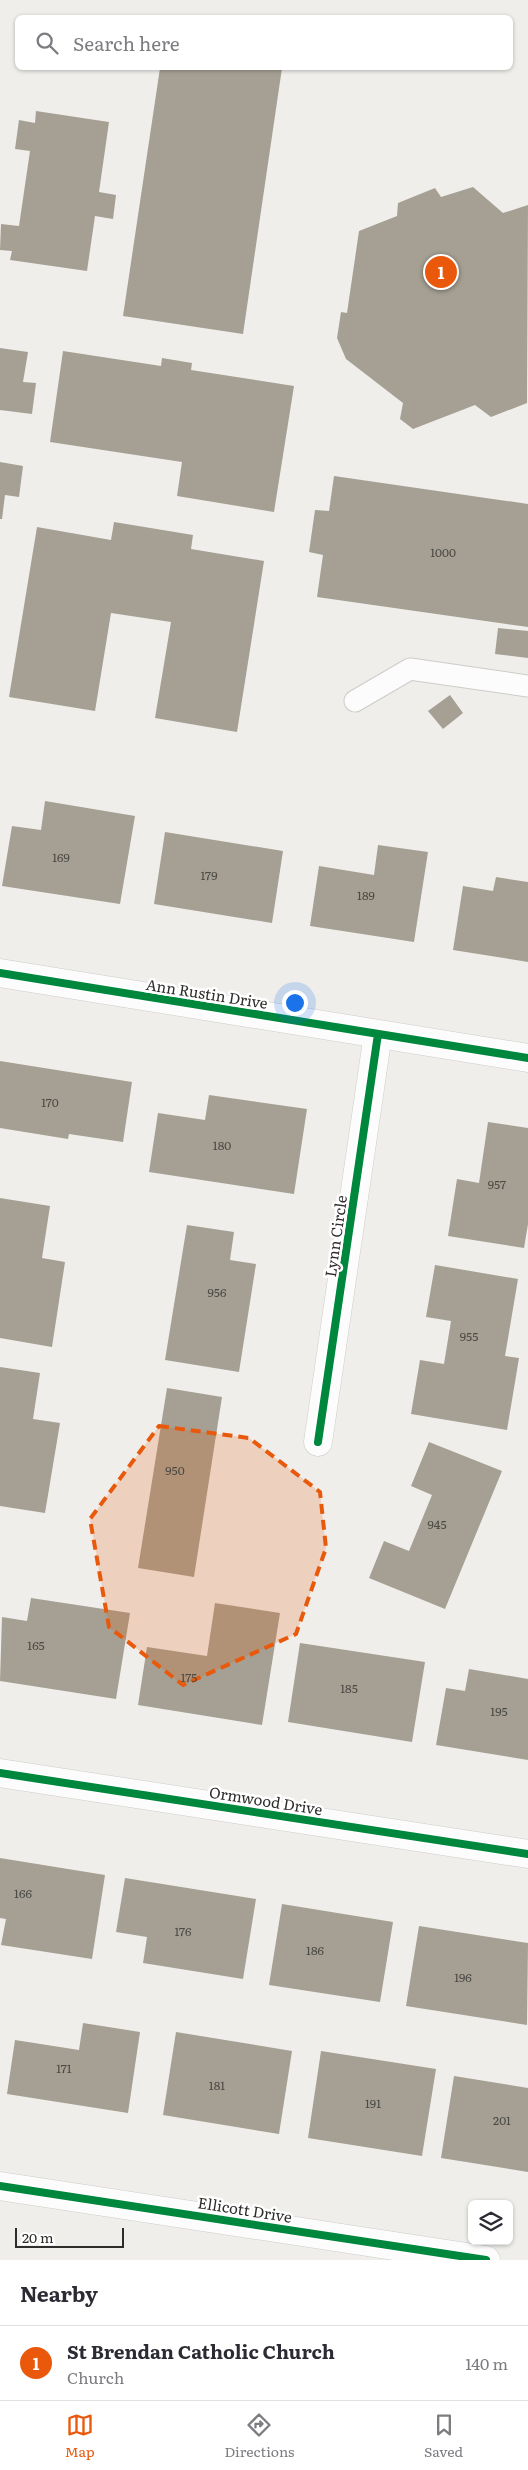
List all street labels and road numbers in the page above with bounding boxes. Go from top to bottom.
street label: Ann Rustin Drive [144,972,270,1014]
street label: Lynn Circle [318,1193,352,1278]
street label: Ormwood Drive [208,1780,324,1820]
street label: Ellicott Drive [196,2190,294,2228]

